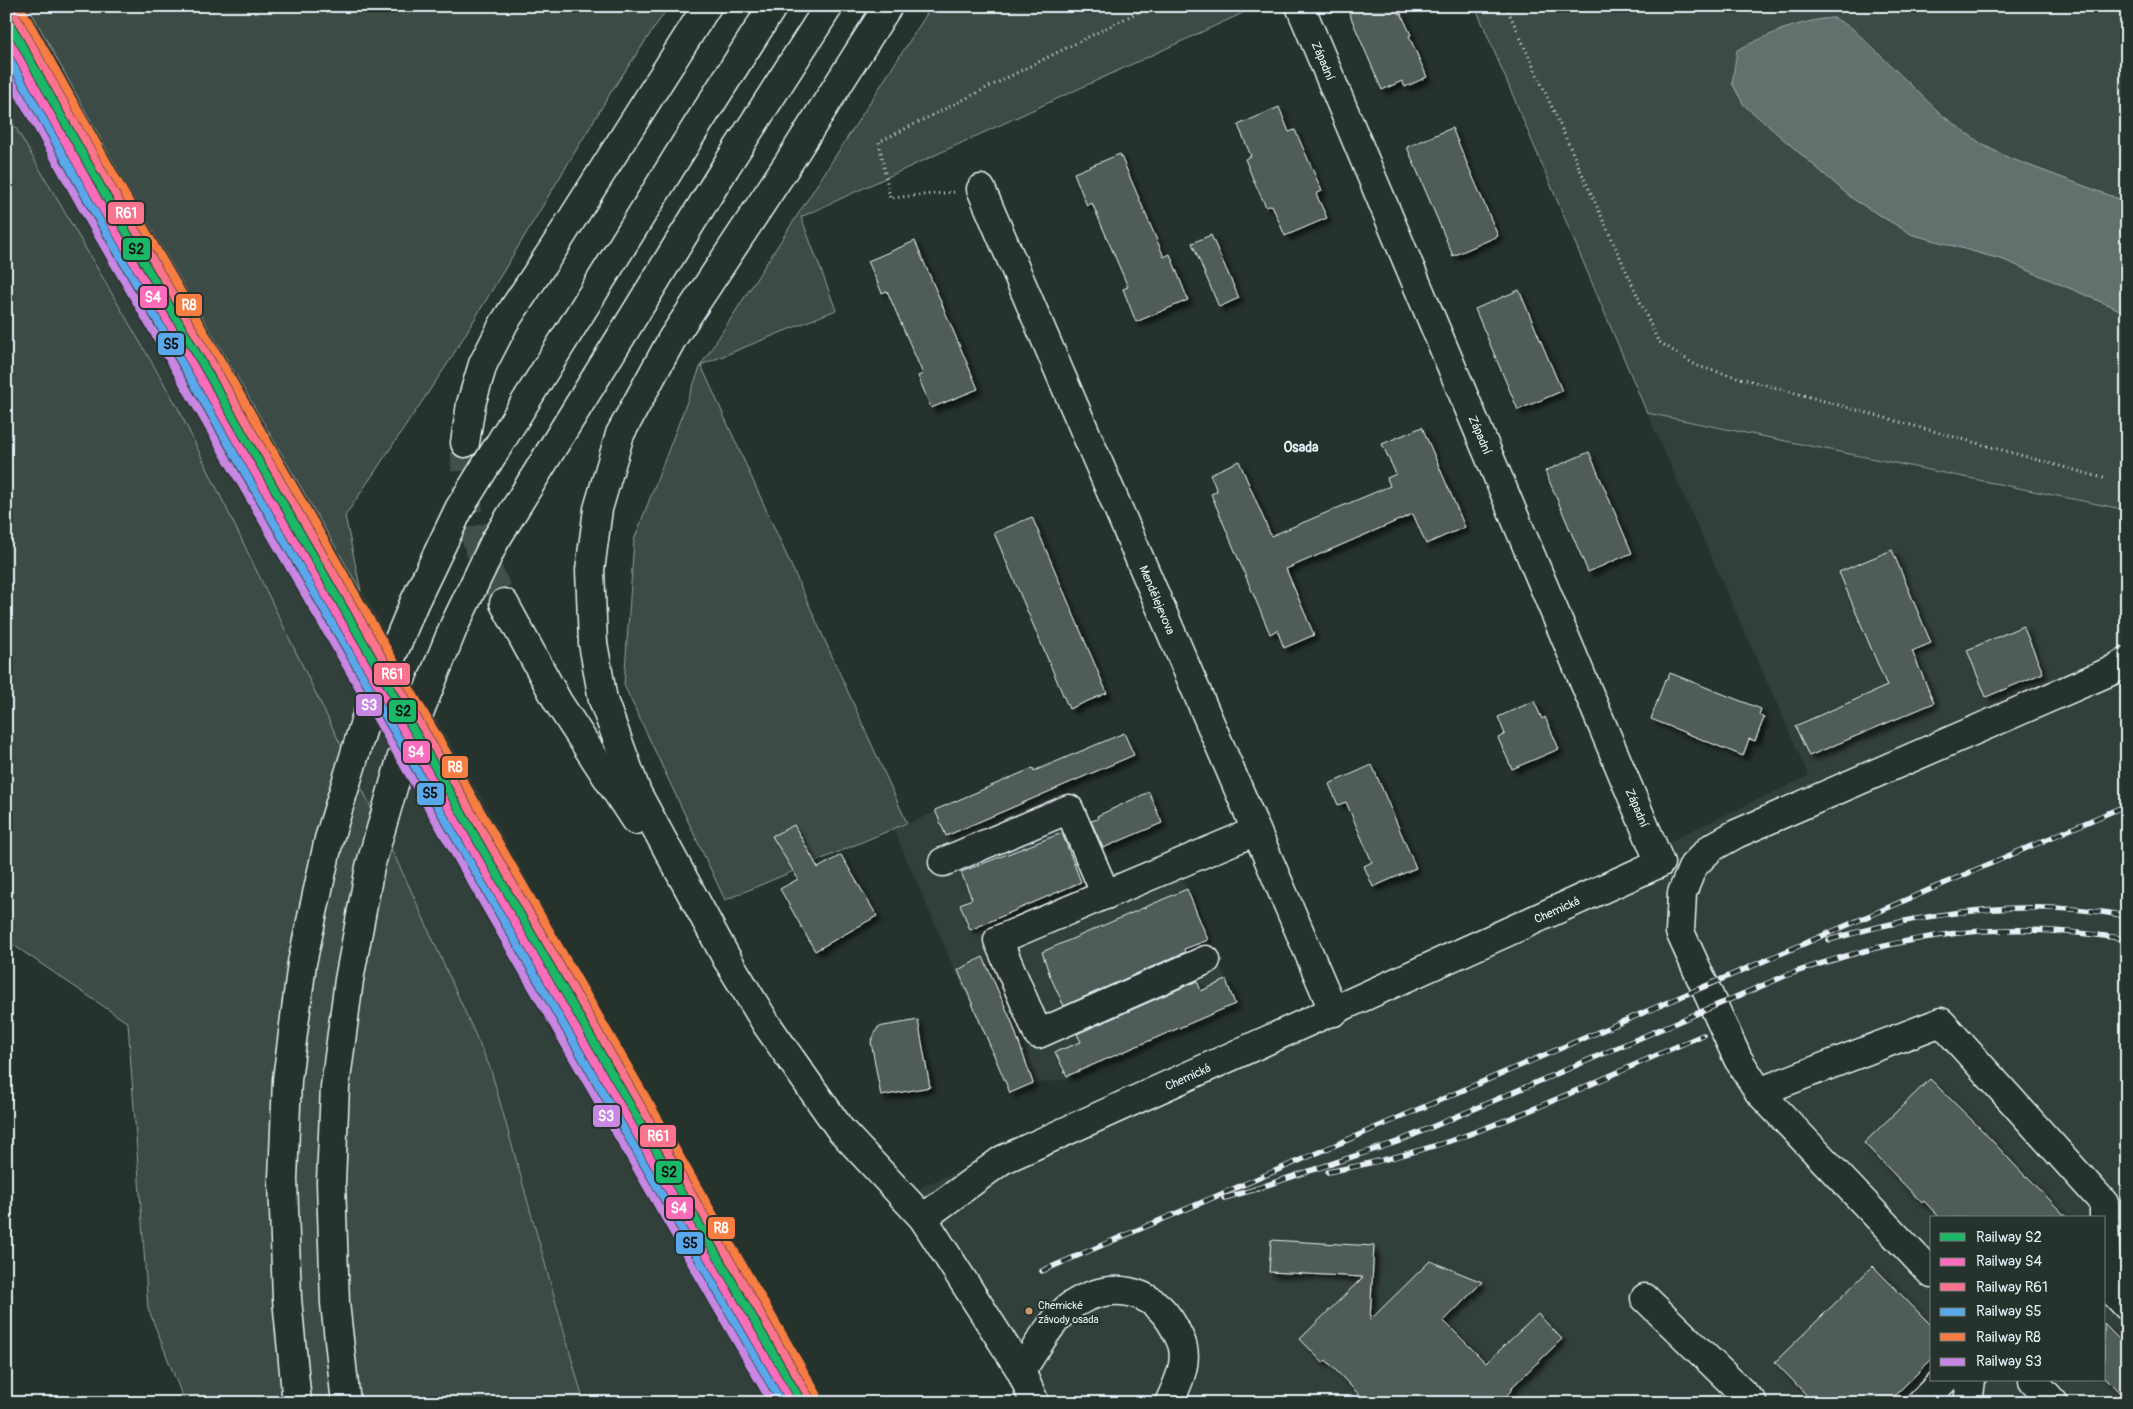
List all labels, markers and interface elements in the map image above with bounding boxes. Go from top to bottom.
street label: Západní [1308,39,1337,83]
line badge: R61 [107,201,145,225]
text: R61 [115,205,137,222]
line badge: S2 [122,237,151,261]
text: S2 [128,241,144,258]
line badge: S4 [139,285,168,309]
text: S4 [145,289,162,306]
line badge: R8 [175,293,203,317]
text: R8 [181,297,197,314]
line badge: S5 [157,332,185,356]
text: S5 [163,336,179,353]
street label: Západní [1465,413,1494,457]
district label: Osada [1283,439,1319,456]
street label: Mendělejevova [1135,563,1178,637]
line badge: R61 [373,662,411,686]
text: R61 [381,666,403,683]
line badge: S3 [355,693,383,717]
text: S3 [361,697,377,714]
line badge: S2 [388,699,417,723]
text: S2 [395,703,411,720]
line badge: S4 [402,740,431,764]
text: S4 [408,744,425,761]
line badge: R8 [441,755,469,779]
text: R8 [447,759,463,776]
line badge: S5 [416,782,445,806]
text: S5 [422,785,438,802]
street label: Západní [1622,786,1651,830]
street label: Chemická [1532,894,1583,927]
street label: Chemická [1163,1061,1214,1094]
line badge: S3 [592,1104,621,1128]
text: S3 [598,1108,614,1125]
line badge: R61 [639,1124,677,1148]
text: R61 [647,1128,669,1145]
line badge: S2 [655,1160,683,1184]
text: S2 [661,1164,677,1181]
line badge: S4 [665,1196,694,1220]
text: S4 [671,1200,688,1217]
line badge: R8 [707,1216,736,1240]
legend [1930,1216,2106,1382]
text: R8 [713,1220,729,1237]
text: Railway S2 [1976,1228,2042,1247]
line badge: S5 [675,1231,704,1255]
text: S5 [682,1235,698,1252]
text: Railway S4 [1976,1252,2042,1271]
text: Railway R61 [1976,1278,2048,1297]
place label: Chemické závody osada [1038,1299,1099,1326]
text: Railway S5 [1976,1302,2042,1321]
marker: Chemické závody osada [1024,1306,1034,1316]
text: Railway R8 [1976,1328,2041,1347]
text: Railway S3 [1976,1352,2042,1371]

